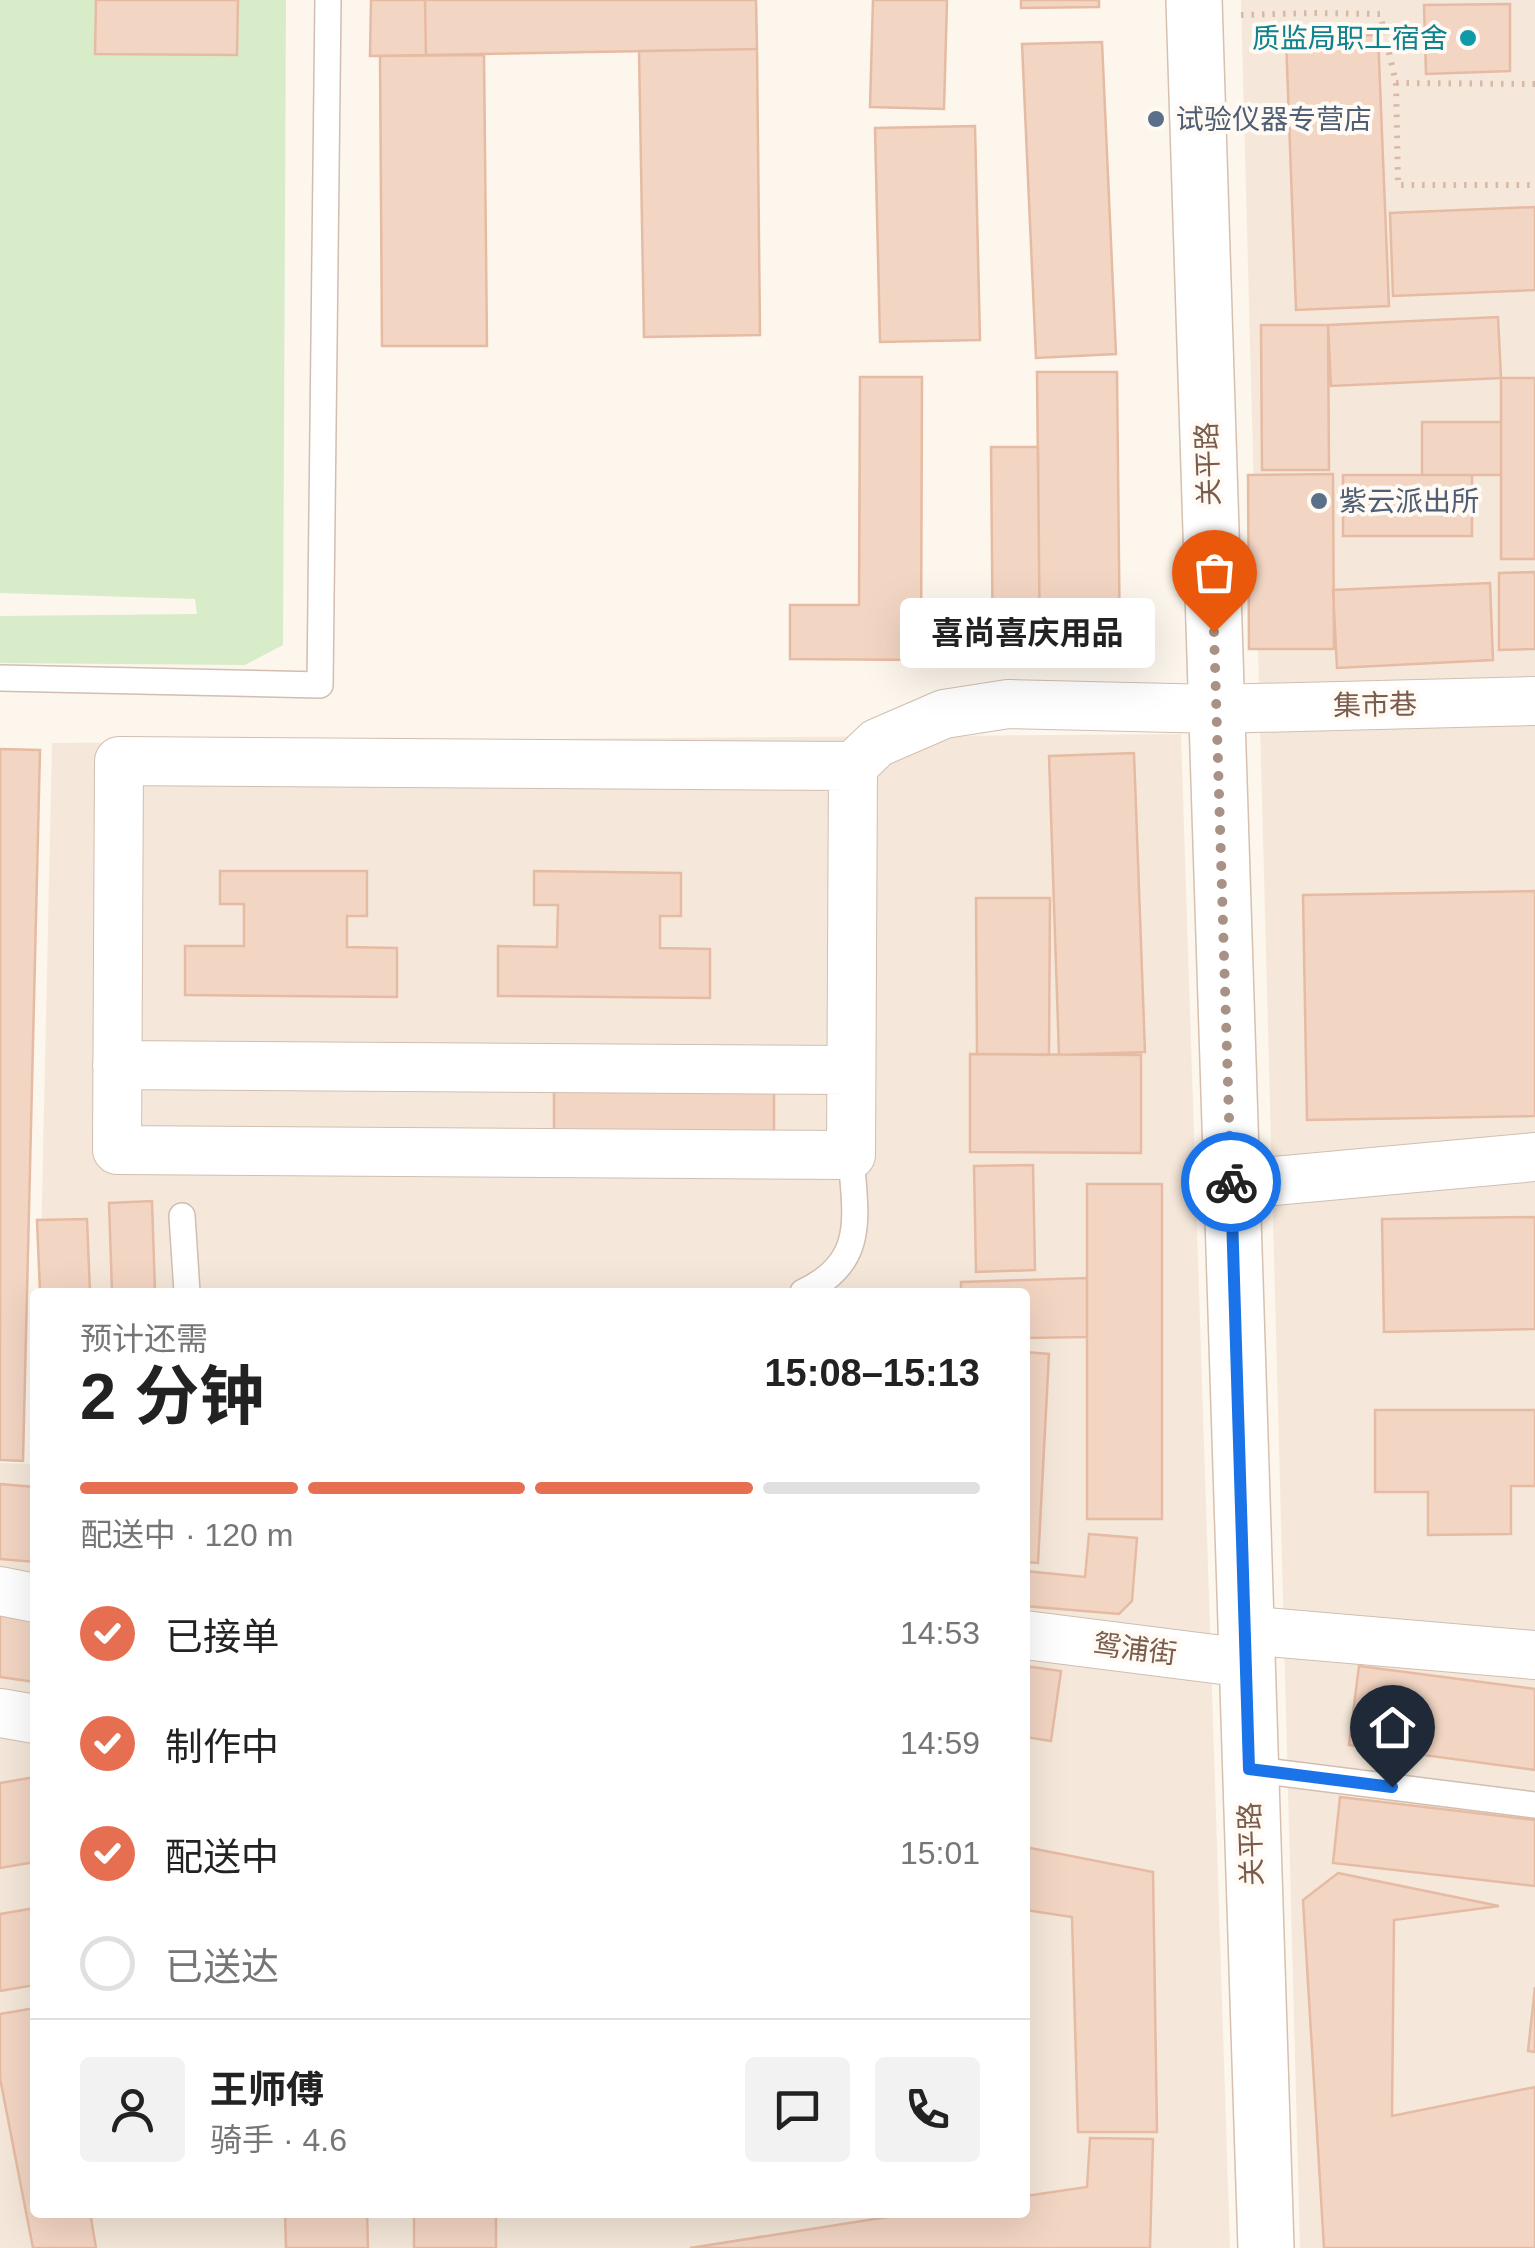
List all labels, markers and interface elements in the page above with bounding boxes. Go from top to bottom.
place label: 质监局职工宿舍 [1252,23,1448,54]
marker: 质监局职工宿舍 [1457,27,1479,49]
place label: 试验仪器专营店 [1176,104,1372,135]
marker: 试验仪器专营店 [1145,108,1167,130]
street label: 关平路 [1191,421,1225,507]
place label: 紫云派出所 [1339,486,1479,517]
marker: 紫云派出所 [1308,490,1330,512]
pin [1172,530,1257,633]
icon: bag [1187,545,1242,600]
callout: 喜尚喜庆用品 [899,597,1154,667]
text: 喜尚喜庆用品 [931,615,1124,651]
street label: 集市巷 [1333,689,1417,721]
courier [1181,1132,1281,1232]
icon: bike [1204,1155,1259,1210]
text: 预计还需 [80,1321,208,1357]
text: 15:08–15:13 [764,1352,980,1394]
text: 2 分钟 [80,1360,264,1433]
text: 配送中 · 120 m [80,1517,293,1553]
icon: check [80,1606,135,1661]
text: 14:53 [900,1615,980,1651]
text: 已接单 [165,1616,279,1658]
street label: 鸳浦街 [1091,1628,1179,1670]
pin [1350,1685,1435,1788]
icon: home [1365,1700,1420,1755]
icon: check [80,1716,135,1771]
text: 14:59 [900,1725,980,1761]
text: 制作中 [165,1726,279,1768]
street label: 关平路 [1234,1801,1268,1887]
icon: check [80,1826,135,1881]
text: 15:01 [900,1835,980,1871]
text: 配送中 [165,1836,279,1878]
text: 已送达 [165,1946,279,1988]
button: person [80,2057,185,2162]
button: chat [745,2057,850,2162]
button: phone [875,2057,980,2162]
text: 王师傅 [210,2069,324,2111]
text: 骑手 · 4.6 [210,2122,347,2158]

